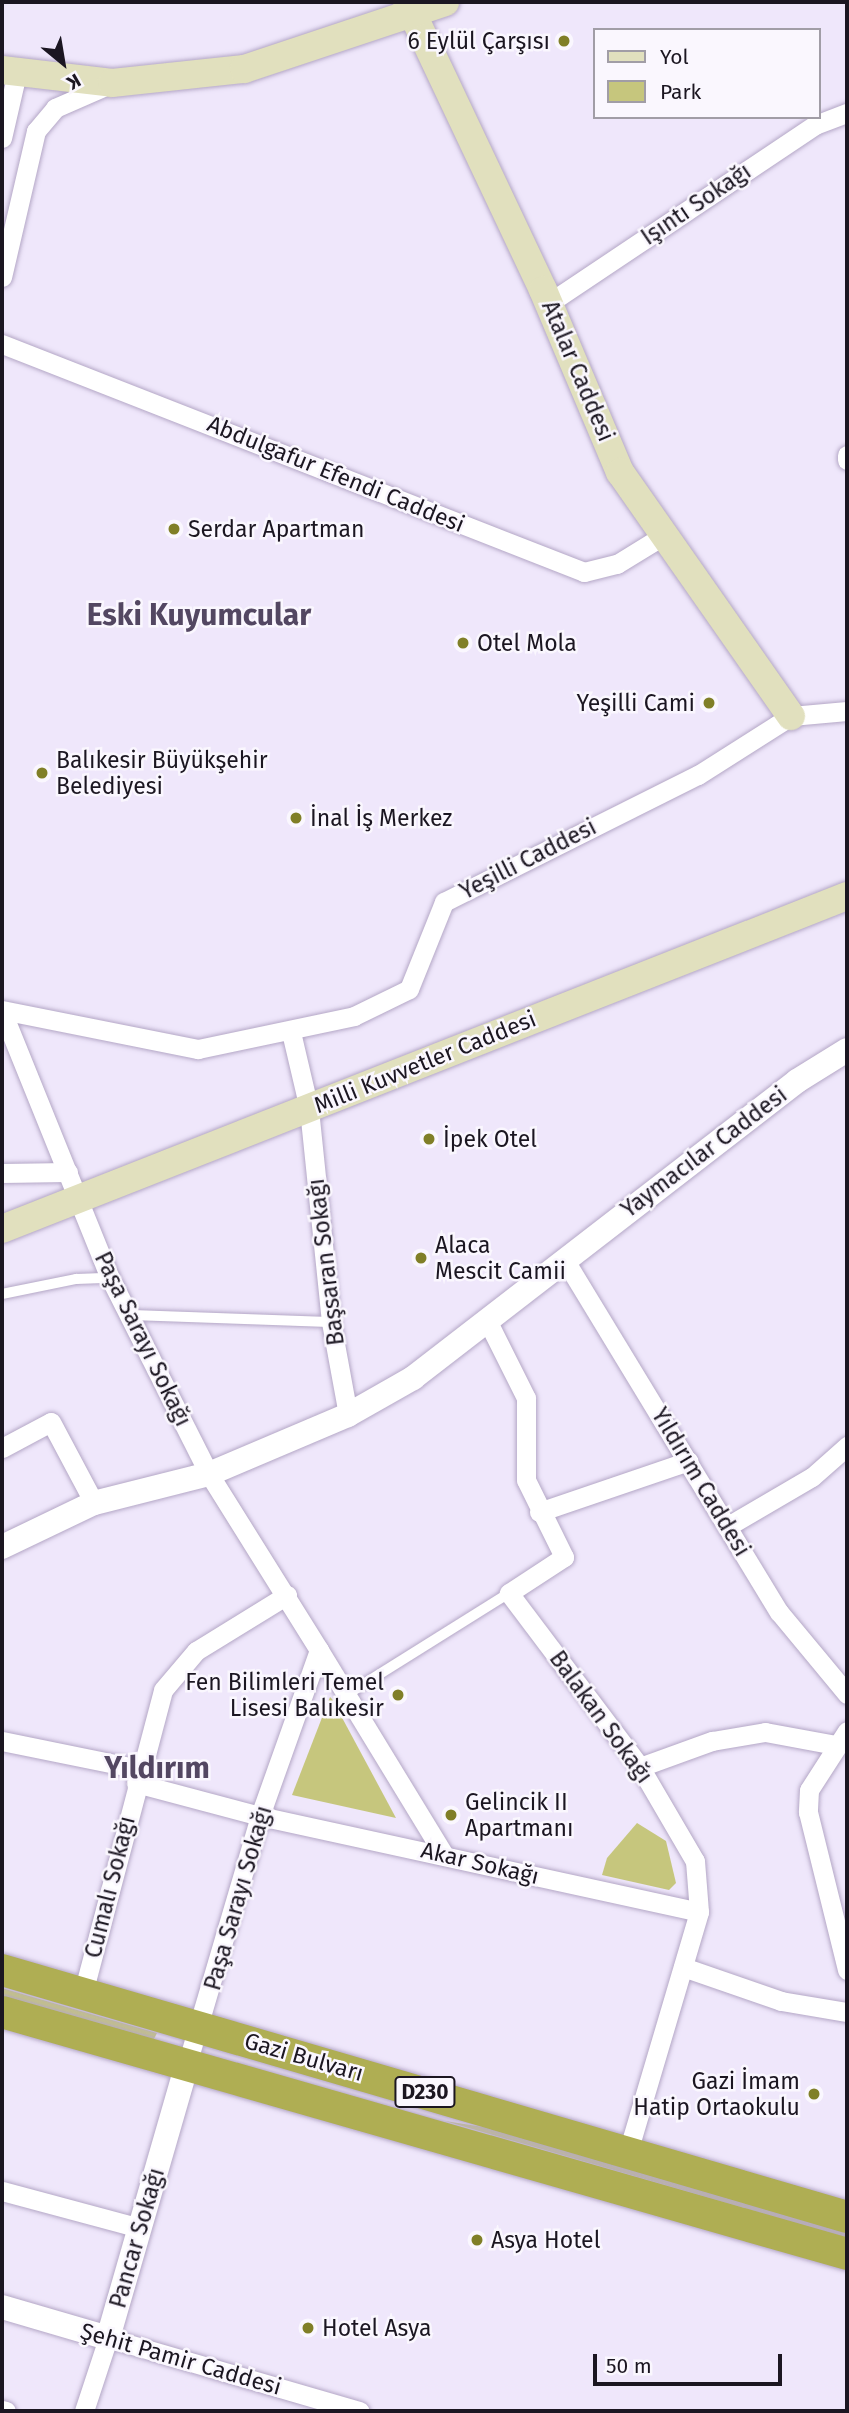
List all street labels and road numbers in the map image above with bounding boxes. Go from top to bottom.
street label: Işıntı Sokağı [636,157,756,251]
street label: Atalar Caddesi [536,297,620,445]
street label: Abdulgafur Efendi Caddesi [203,410,469,538]
street label: Yeşilli Caddesi [455,813,601,905]
street label: Milli Kuvvetler Caddesi [310,1005,540,1119]
street label: Yaymacılar Caddesi [616,1081,792,1223]
street label: Başsaran Sokağı [302,1177,350,1347]
street label: Paşa Sarayı Sokağı [89,1247,197,1431]
street label: Yıldırım Caddesi [646,1403,756,1561]
street label: Balakan Sokağı [544,1645,658,1789]
street label: Paşa Sarayı Sokağı [198,1802,278,1994]
street label: Cumalı Sokağı [79,1813,141,1961]
street label: Akar Sokağı [418,1836,542,1890]
street label: Gazi Bulvarı [241,2027,367,2087]
road number: D230 [394,2074,457,2110]
street label: Pancar Sokağı [104,2165,170,2311]
street label: Şehit Pamir Caddesi [77,2317,285,2401]

